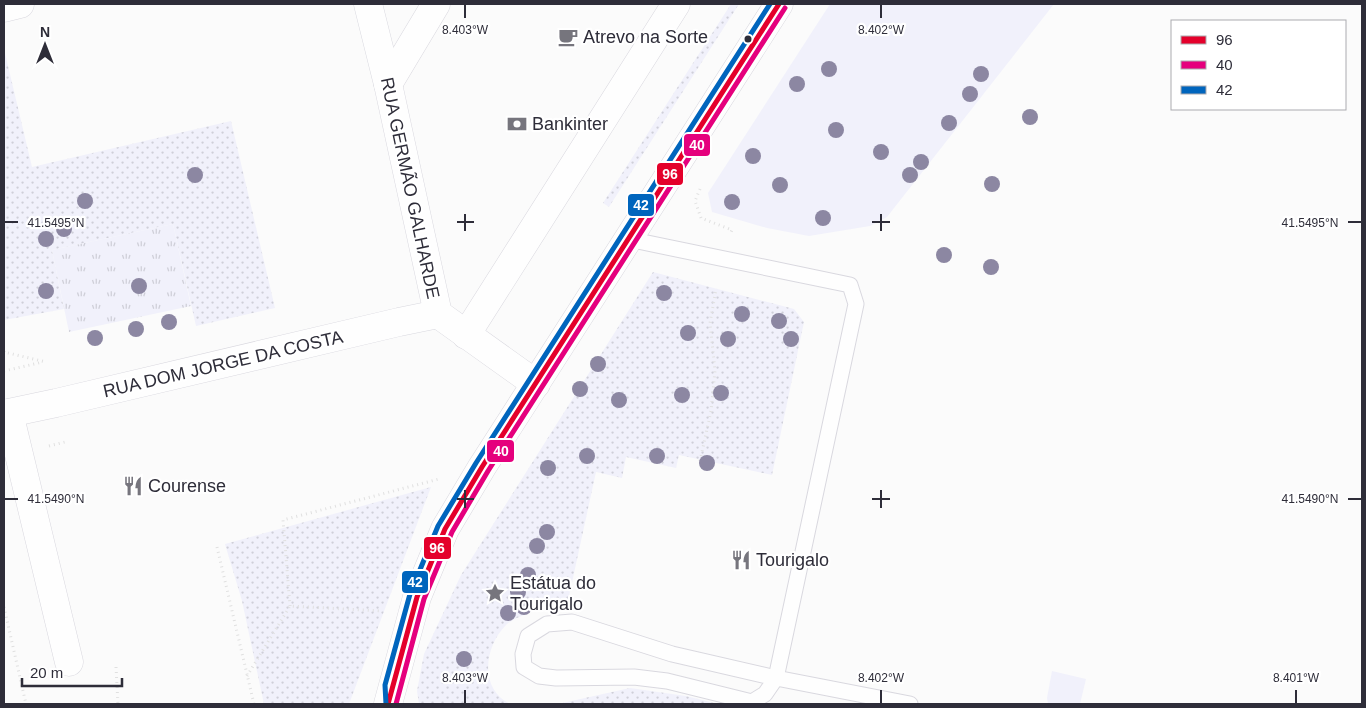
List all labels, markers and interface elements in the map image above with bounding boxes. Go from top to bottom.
north arrow [20,20,70,70]
legend [1171,20,1346,110]
text: 8.403°W [442,23,489,37]
text: 8.402°W [858,23,905,37]
text: N [40,24,50,40]
cafe icon: Atrevo na Sorte [557,26,579,48]
place label: Atrevo na Sorte [583,27,708,47]
text: 96 [1216,31,1233,48]
unlabelled marker [743,34,753,44]
text: 40 [1216,56,1233,73]
street label: RUA GERMÃO GALHARDE [377,75,444,301]
text: 42 [1216,81,1233,98]
bank icon: Bankinter [506,113,528,135]
place label: Bankinter [532,114,608,134]
line badge: 40 [683,133,711,157]
text: 40 [689,137,705,153]
line badge: 96 [656,162,684,186]
text: 96 [662,166,678,182]
line badge: 42 [627,193,655,217]
text: 42 [633,197,649,213]
text: 41.5495°N [28,216,84,230]
text: 41.5495°N [1282,216,1338,230]
street label: RUA DOM JORGE DA COSTA [101,327,345,401]
line badge: 40 [486,439,515,463]
text: 40 [493,443,509,459]
restaurant icon: Courense [122,475,144,497]
place label: Courense [148,476,226,496]
text: 41.5490°N [28,492,84,506]
text: 41.5490°N [1282,492,1338,506]
line badge: 96 [423,536,452,560]
text: 96 [429,540,445,556]
restaurant icon: Tourigalo [730,549,752,571]
place label: Tourigalo [756,550,829,570]
line badge: 42 [401,570,429,594]
place label: Estátua do Tourigalo [510,573,596,614]
text: 42 [407,574,423,590]
place icon: Estátua do Tourigalo [484,582,506,604]
scale bar [22,656,122,688]
text: 20 m [30,664,63,681]
text: 8.403°W [442,671,489,685]
text: 8.402°W [858,671,905,685]
text: 8.401°W [1273,671,1320,685]

